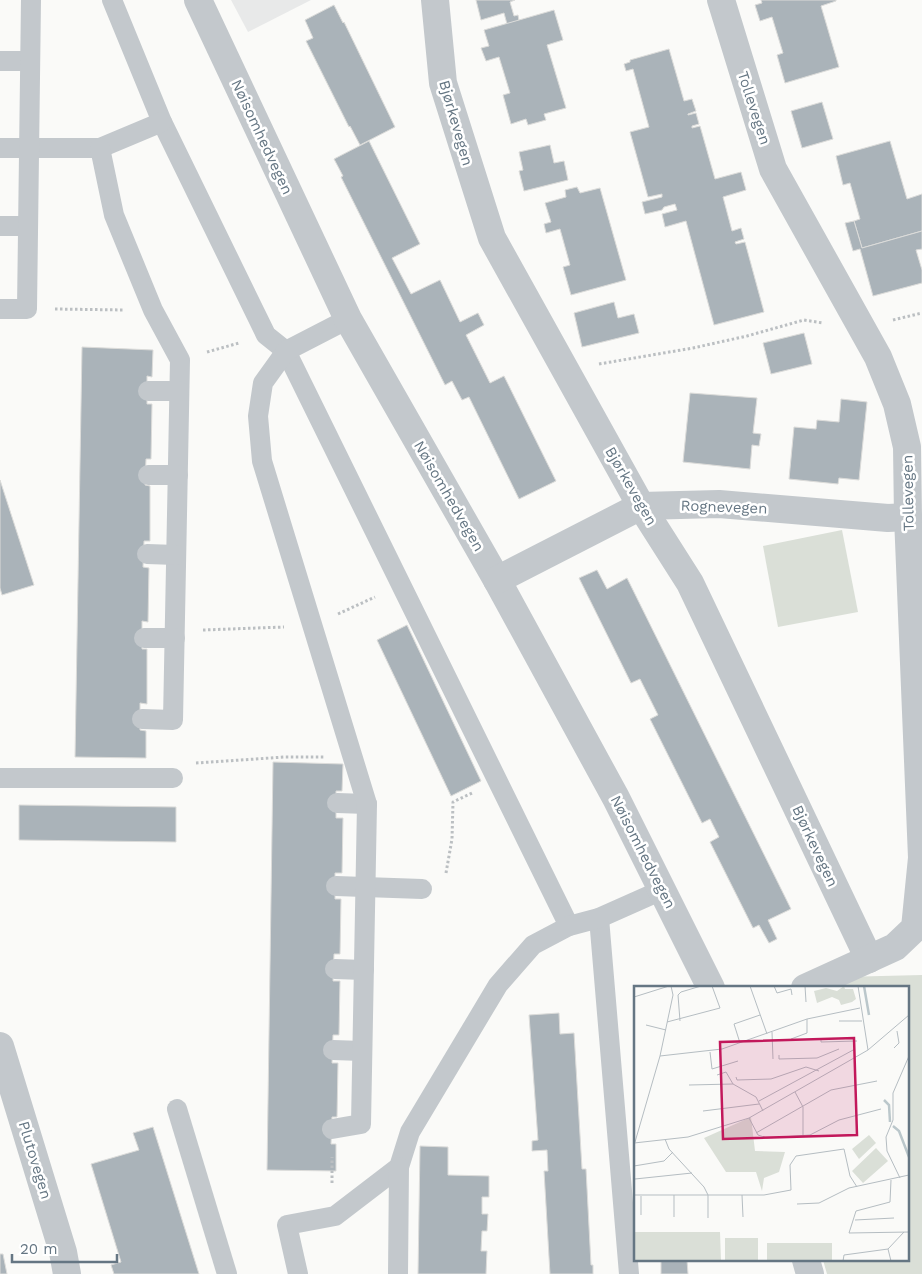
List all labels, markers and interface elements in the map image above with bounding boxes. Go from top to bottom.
street label: Tollevegen [734,69,774,147]
street label: Nøisomhedvegen [227,77,297,197]
street label: Bjørkevegen [435,78,477,168]
street label: Nøisomhedvegen [410,437,488,555]
street label: Bjørkevegen [601,443,661,529]
street label: Tollevegen [898,455,918,531]
street label: Rognevegen [680,496,768,518]
street label: Nøisomhedvegen [607,792,679,912]
street label: Bjørkevegen [788,802,842,890]
inset map [634,986,910,1262]
street label: Plutovegen [15,1119,55,1201]
scale bar [12,1232,118,1264]
text: 20 m [20,1240,58,1258]

